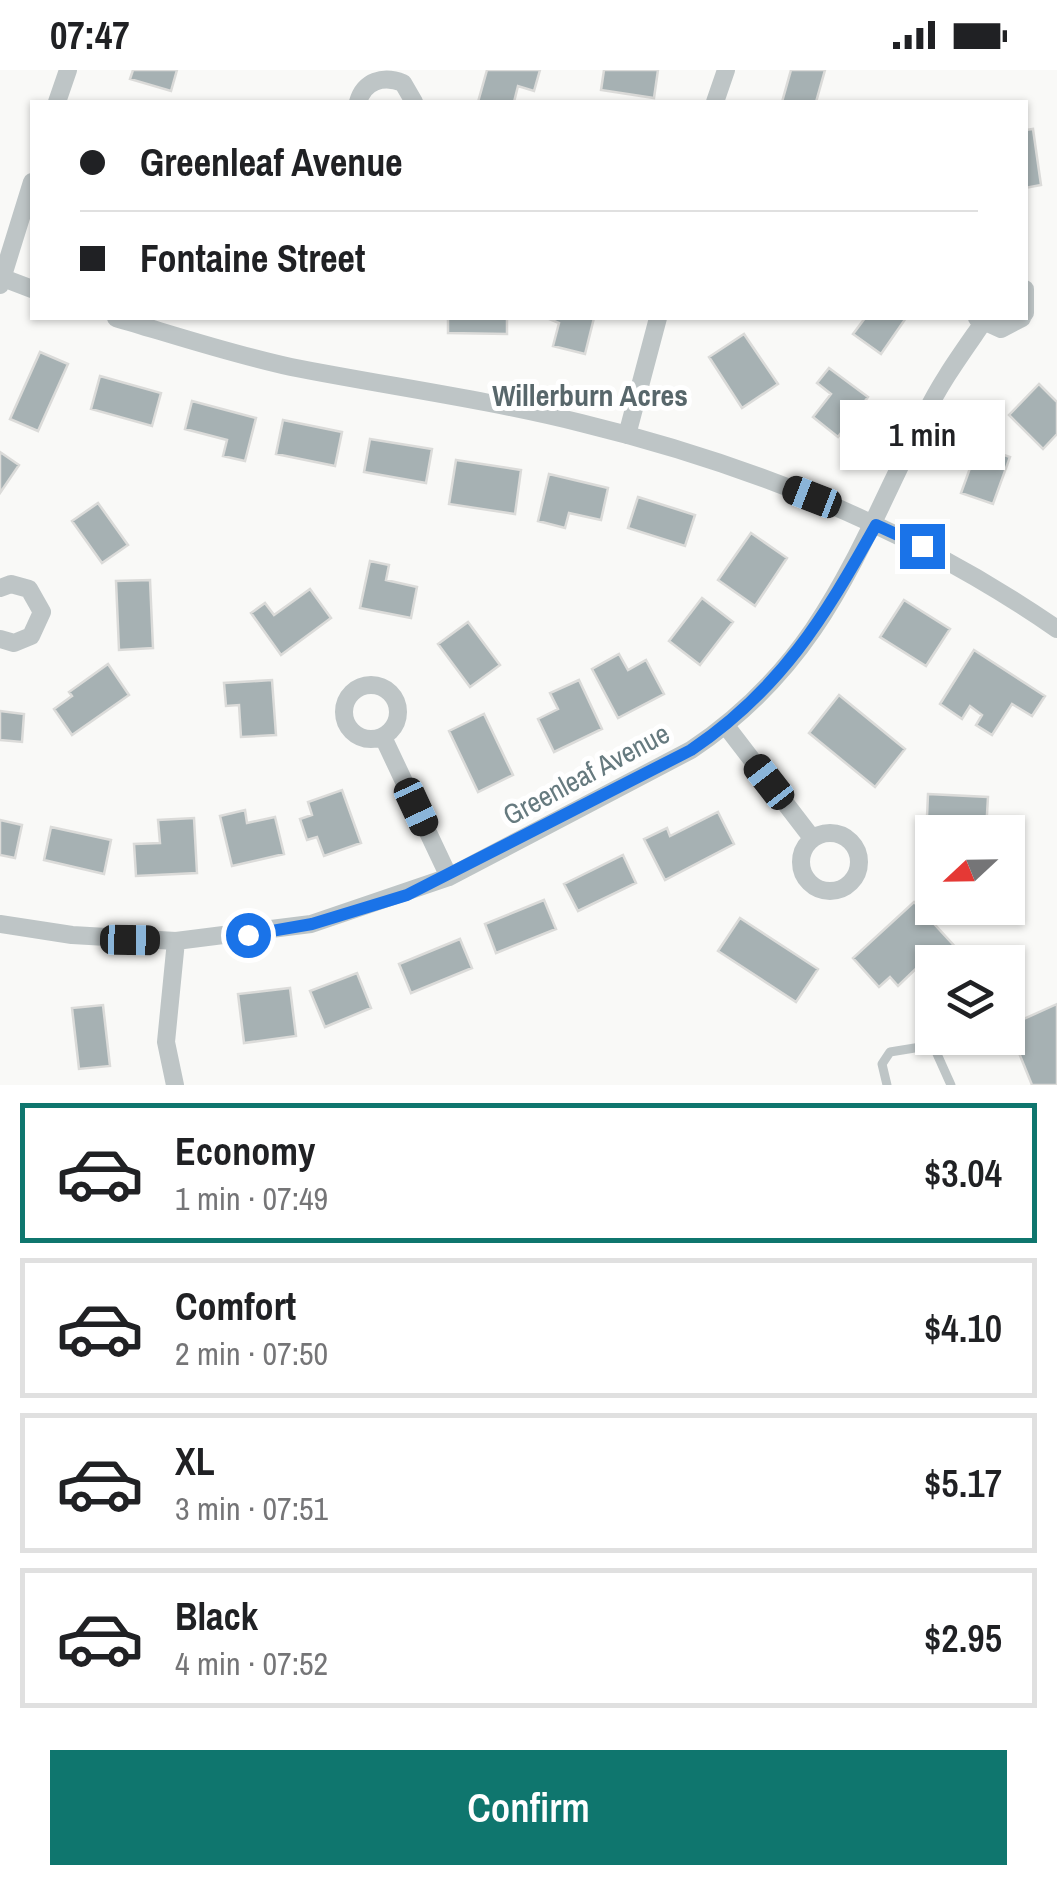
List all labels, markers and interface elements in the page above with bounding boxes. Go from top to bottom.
text: 07:47 [50,10,130,61]
text: Greenleaf Avenue [140,137,403,188]
text: Fontaine Street [140,233,365,284]
district label: Willerburn Acres [492,375,688,415]
callout: 1 min [840,401,1004,471]
text: 1 min [889,413,956,456]
car [779,472,845,522]
route end [900,524,945,569]
street label: Greenleaf Avenue [496,714,676,834]
car [739,749,799,815]
car [390,773,442,841]
north arrow [915,815,1025,925]
map controls [915,815,1025,1055]
route start [226,913,271,958]
car [100,924,160,956]
button: layers [915,945,1025,1055]
text: Economy [175,1126,315,1177]
icon: car [55,1128,145,1218]
text: $3.04 [924,1148,1002,1199]
text: 1 min · 07:49 [175,1177,328,1220]
text: Comfort [175,1281,296,1332]
icon: car [55,1283,145,1373]
text: $4.10 [924,1303,1002,1354]
text: 2 min · 07:50 [175,1332,328,1375]
text: XL [175,1436,215,1487]
icon: car [55,1438,145,1528]
text: $5.17 [924,1458,1002,1509]
text: 3 min · 07:51 [175,1487,328,1530]
text: Black [175,1591,258,1642]
icon: car [55,1593,145,1683]
text: $2.95 [924,1613,1002,1664]
text: 4 min · 07:52 [175,1642,328,1685]
button: Confirm [50,1750,1007,1865]

